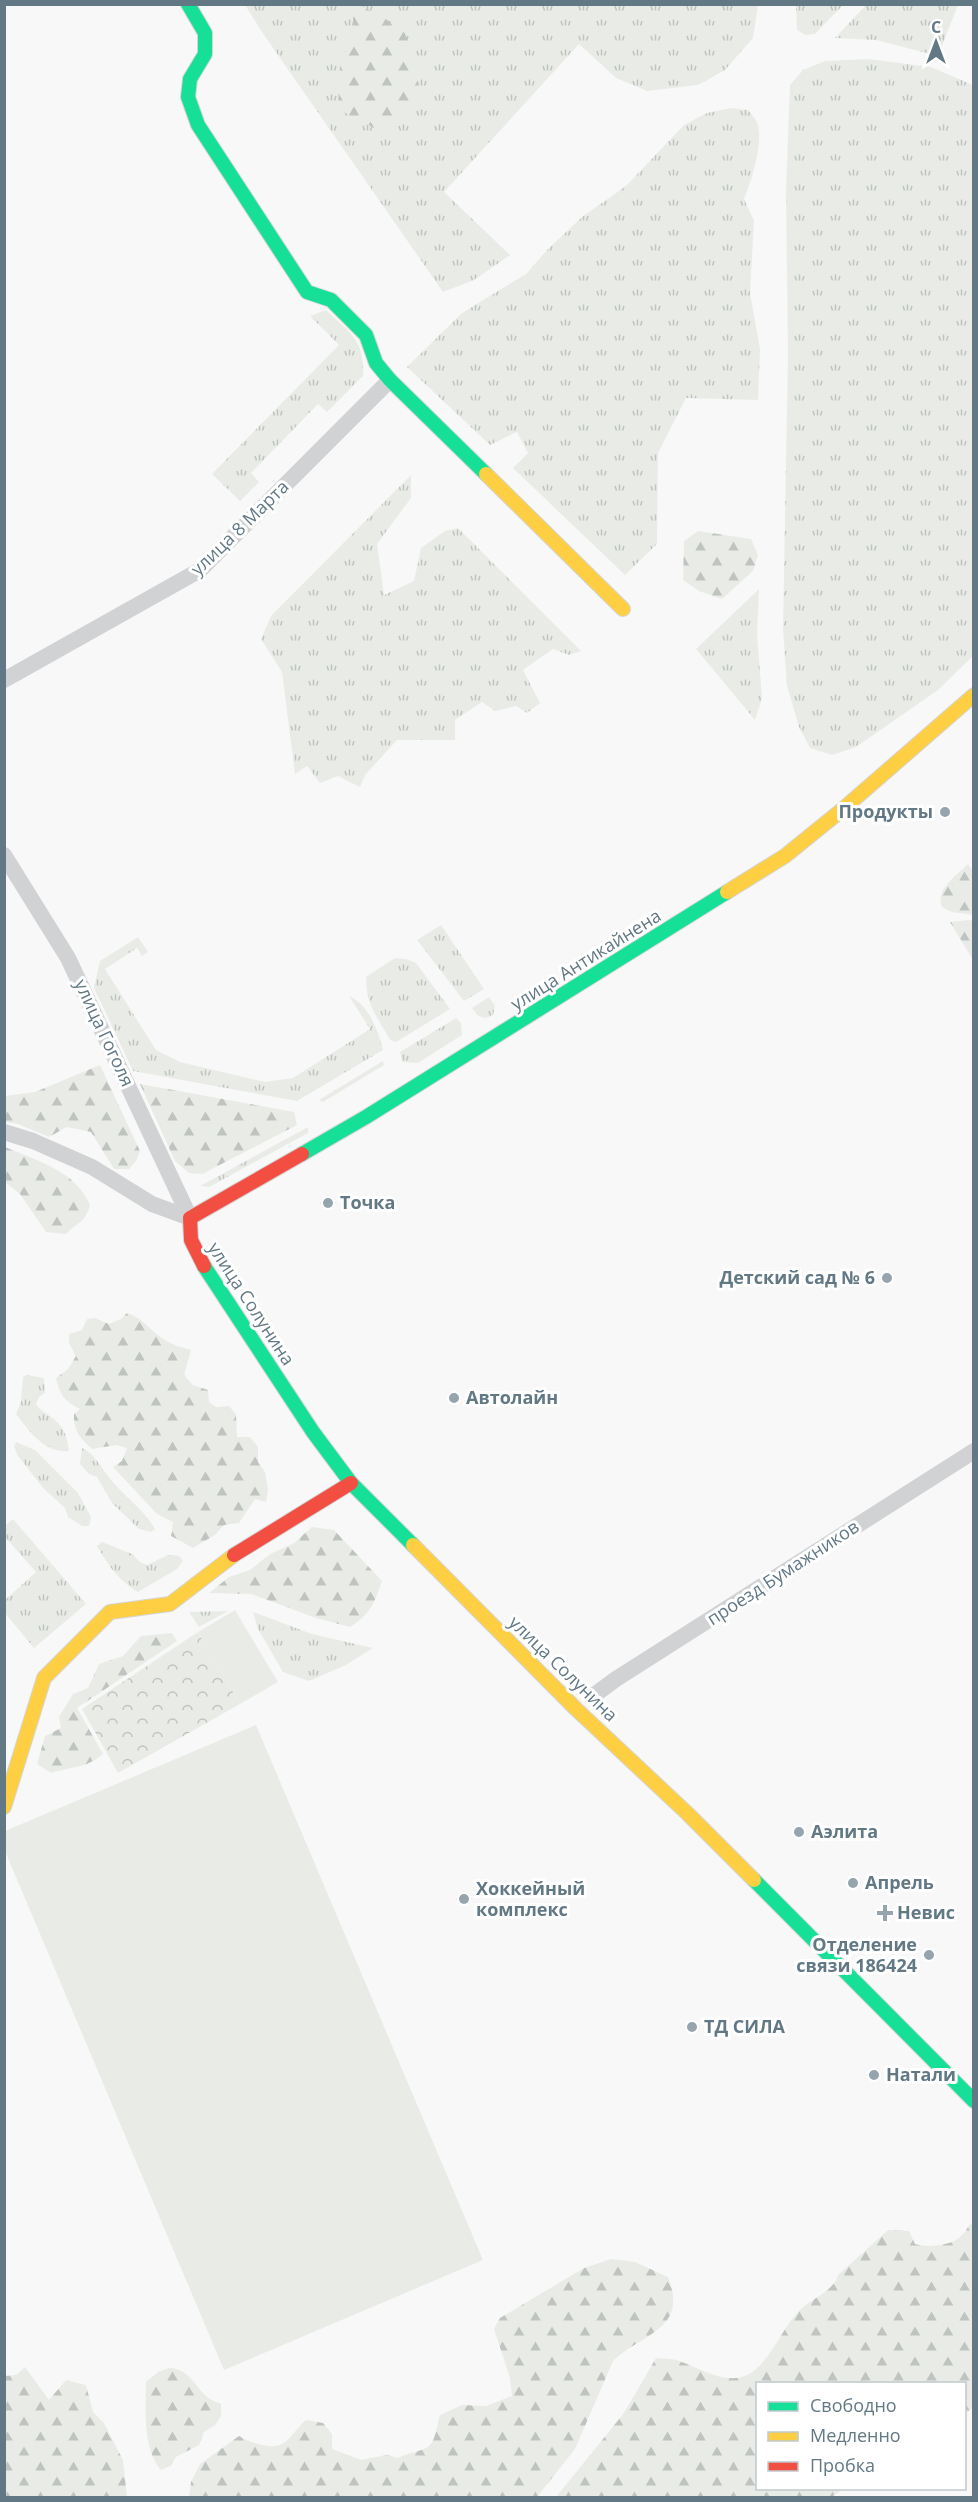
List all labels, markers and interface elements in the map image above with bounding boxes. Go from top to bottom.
north arrow [906,12,966,72]
text: С [931,16,941,38]
street label: улица 8 Марта [185,474,293,580]
place label: Продукты [838,799,933,823]
marker: Продукты [938,805,952,819]
street label: улица Антикайнена [506,903,665,1015]
street label: улица Гоголя [70,975,140,1090]
place label: Точка [340,1190,395,1214]
marker: Точка [321,1196,335,1210]
street label: улица Солунина [203,1237,301,1370]
place label: Детский сад № 6 [719,1265,875,1289]
marker: Детский сад № 6 [880,1271,894,1285]
place label: Автолайн [466,1385,558,1409]
marker: Автолайн [447,1391,461,1405]
street label: проезд Бумажников [702,1514,863,1630]
street label: улица Солунина [504,1610,623,1726]
place label: Аэлита [811,1819,878,1843]
marker: Аэлита [792,1825,806,1839]
place label: Апрель [865,1870,934,1894]
place label: Хоккейный комплекс [476,1876,585,1921]
marker: Апрель [846,1876,860,1890]
marker: Хоккейный комплекс [457,1892,471,1906]
place label: Невис [897,1900,955,1924]
marker: Невис [878,1906,892,1920]
place label: Отделение связи 186424 [796,1932,917,1977]
marker: Отделение связи 186424 [922,1948,936,1962]
place label: ТД СИЛА [704,2014,786,2038]
marker: ТД СИЛА [685,2020,699,2034]
place label: Натали [886,2062,956,2086]
marker: Натали [867,2068,881,2082]
legend [756,2382,966,2490]
text: Свободно [810,2393,897,2417]
text: Медленно [810,2423,901,2447]
text: Пробка [810,2453,875,2477]

